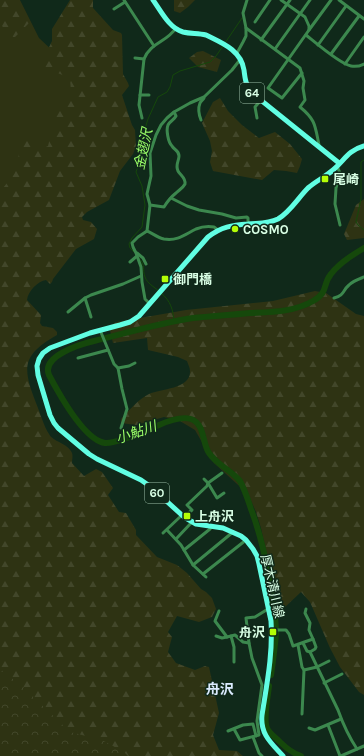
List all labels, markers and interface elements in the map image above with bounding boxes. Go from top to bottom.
road number: 64 [240,83,264,103]
water label: 金翅沢 [131,125,157,171]
place label: 尾崎 [333,172,359,187]
marker: 尾崎 [320,174,330,184]
place label: COSMO [243,222,289,237]
marker: COSMO [230,224,240,234]
place label: 御門橋 [173,272,212,287]
marker: 御門橋 [160,274,170,284]
water label: 小鮎川 [114,417,161,447]
road number: 60 [145,483,169,503]
place label: 上舟沢 [195,509,234,524]
marker: 上舟沢 [182,511,192,521]
street label: 厚木清川線 [258,553,287,619]
place label: 舟沢 [239,625,265,640]
marker: 舟沢 [268,627,278,637]
district label: 舟沢 [206,681,234,698]

